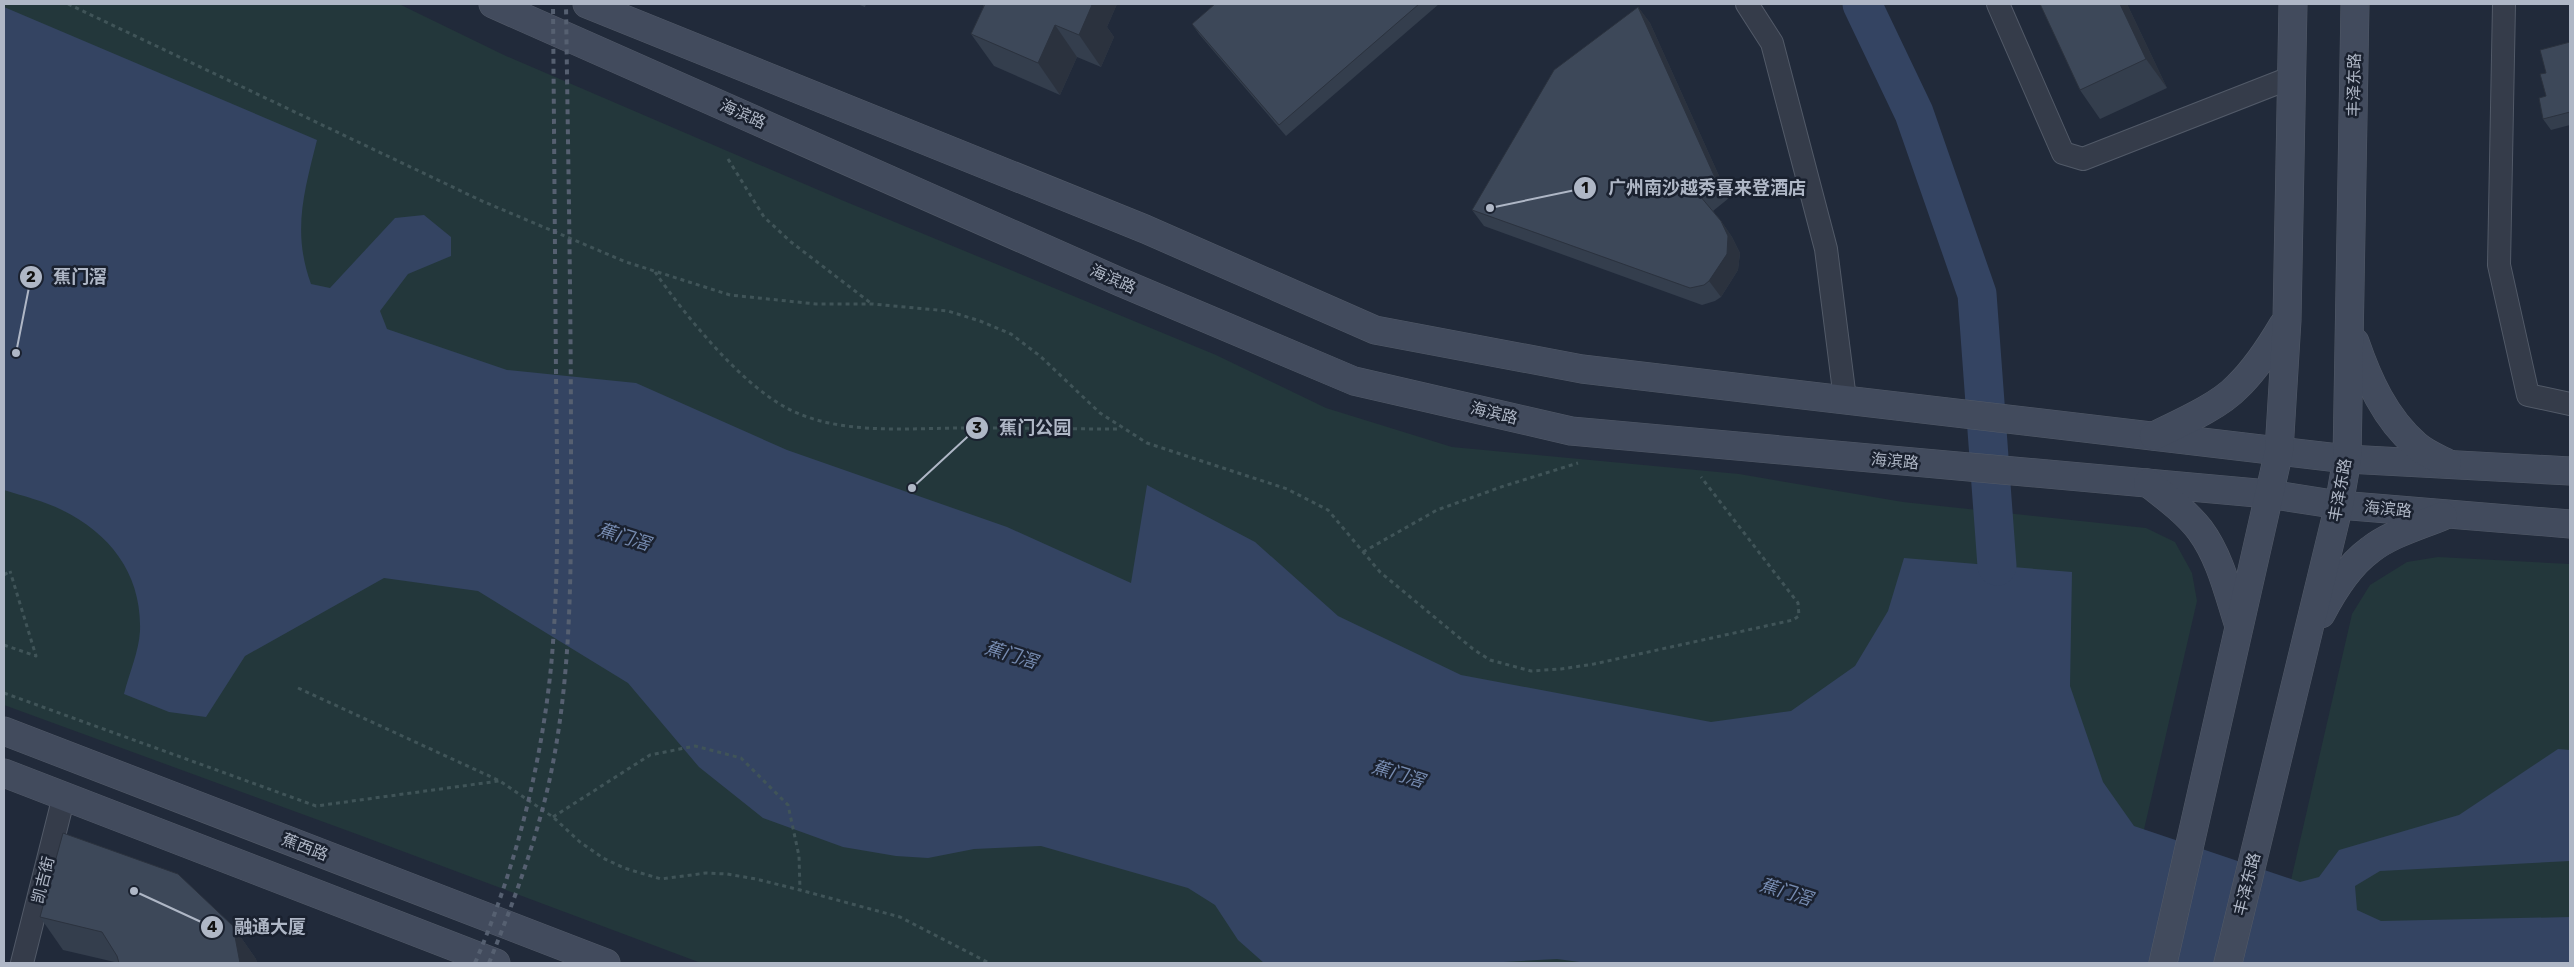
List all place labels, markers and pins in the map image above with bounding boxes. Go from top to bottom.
callout: 广州南沙越秀喜来登酒店 [1573,172,1816,205]
callout: 蕉门滘 [18,260,117,293]
callout: 蕉门公园 [964,411,1081,444]
callout: 融通大厦 [199,910,316,943]

